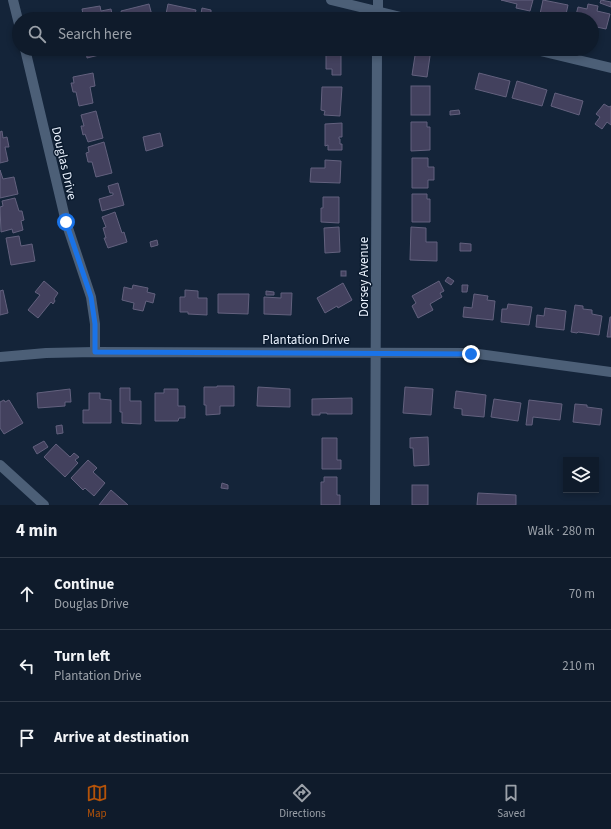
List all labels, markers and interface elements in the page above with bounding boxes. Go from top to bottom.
search box [12,12,599,56]
icon: search [26,23,48,45]
text: Search here [58,24,132,45]
street label: Douglas Drive [47,125,81,202]
route start [57,213,75,231]
street label: Dorsey Avenue [355,237,373,317]
street label: Plantation Drive [262,331,350,349]
route end [462,345,480,363]
map controls [563,457,599,493]
button: layers [563,457,599,493]
text: 4 min [16,519,57,543]
text: Walk · 280 m [527,522,595,540]
text: Continue [54,574,114,595]
icon: ahead [16,583,38,605]
text: 70 m [569,585,595,603]
text: Douglas Drive [54,595,129,613]
text: Turn left [54,646,110,667]
icon: left [16,655,38,677]
text: 210 m [562,657,595,675]
text: Plantation Drive [54,667,141,685]
icon: arrive [16,727,38,749]
text: Arrive at destination [54,727,189,748]
tab: Map [86,782,108,821]
tab: Directions [279,782,326,821]
tab: Saved [497,782,525,821]

